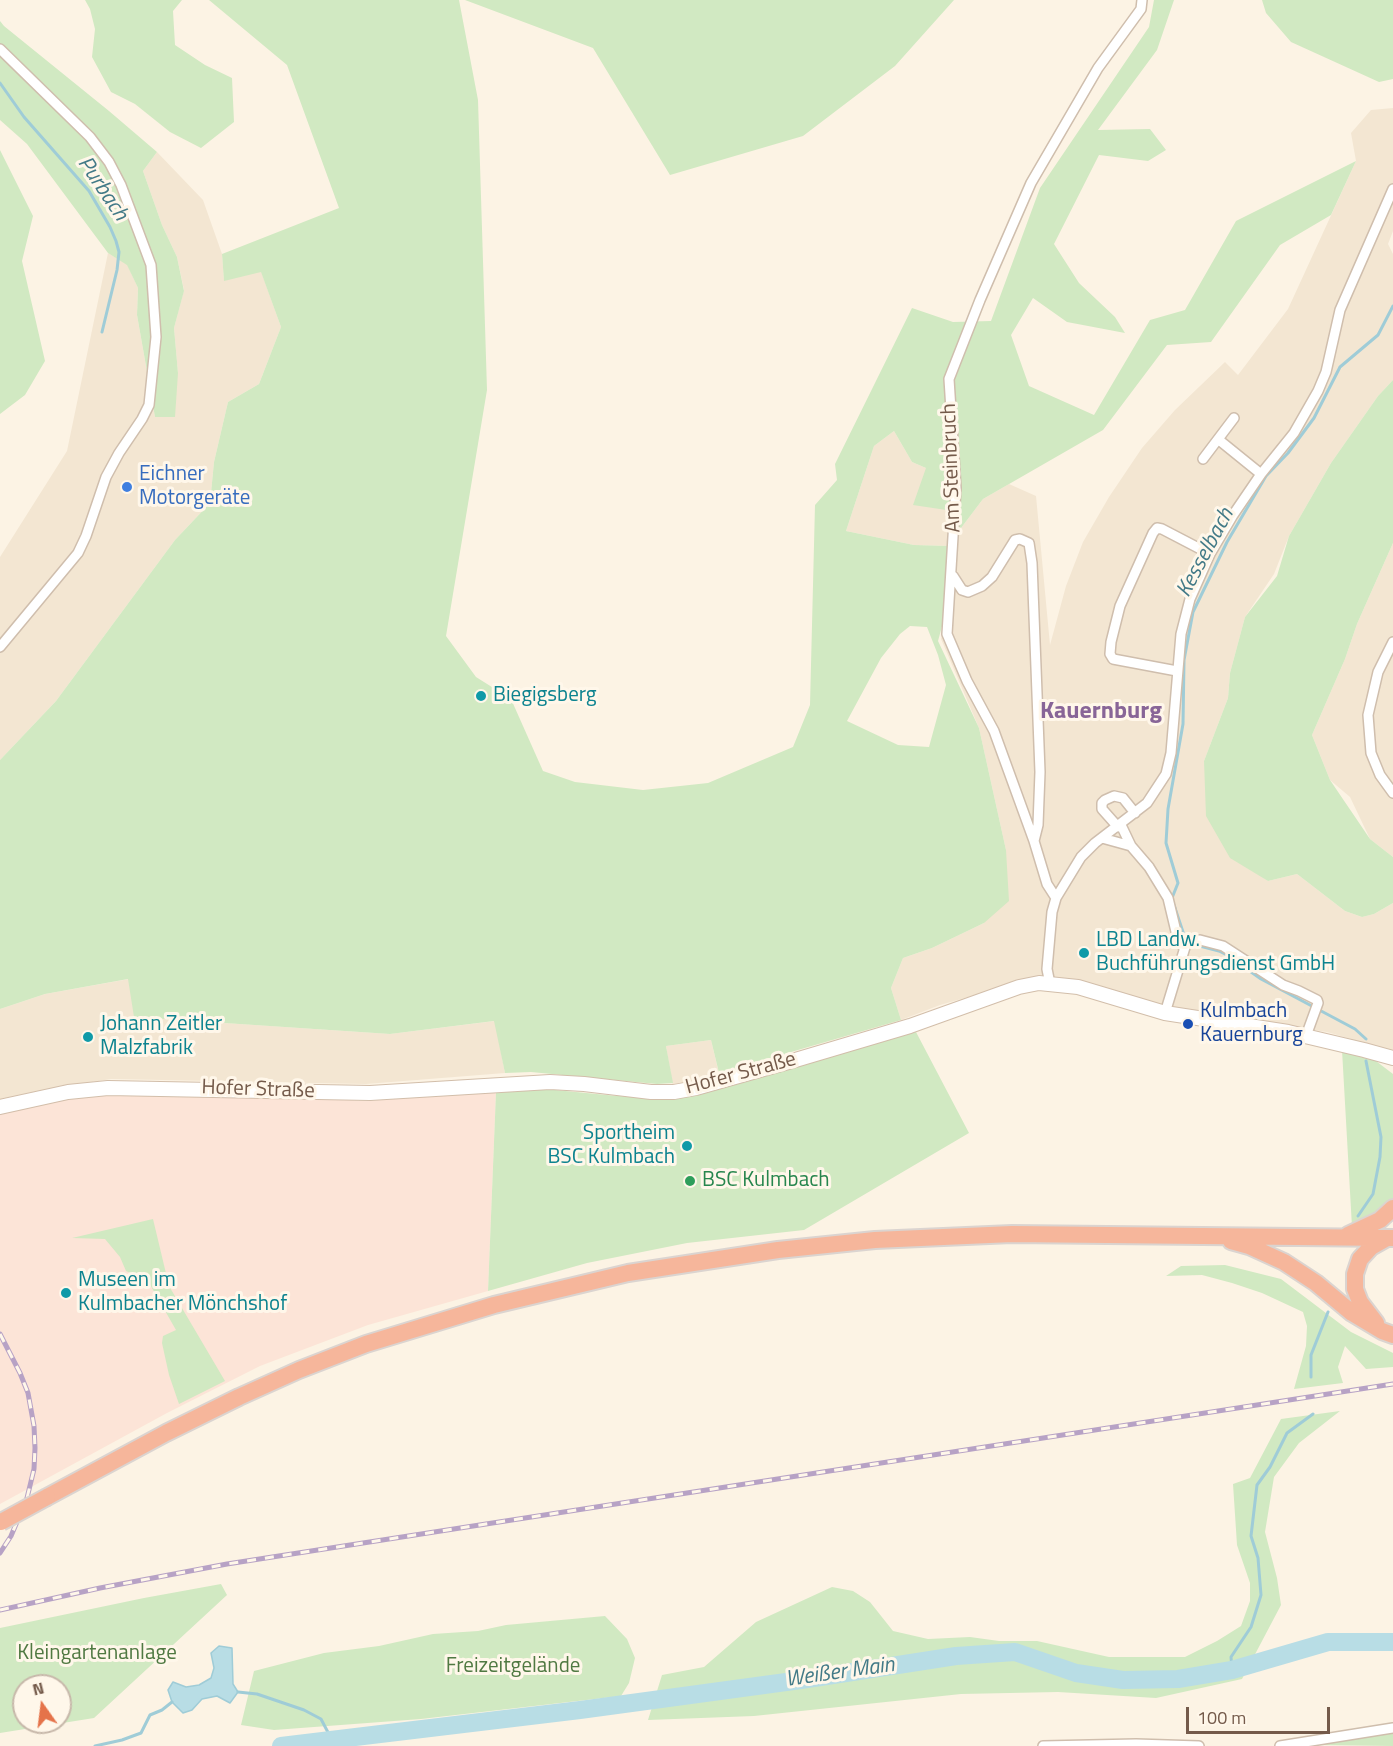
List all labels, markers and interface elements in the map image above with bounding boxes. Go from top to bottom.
water label: Purbach [71,152,133,226]
street label: Am Steinbruch [937,403,967,533]
place label: Eichner Motorgeräte [139,462,250,512]
marker: Eichner Motorgeräte [120,480,134,494]
water label: Kesselbach [1172,504,1240,602]
place label: Biegigsberg [493,683,597,709]
marker: Biegigsberg [474,689,488,703]
district label: Kauernburg [1040,698,1162,726]
place label: LBD Landw. Buchführungsdienst GmbH [1096,928,1335,978]
marker: LBD Landw. Buchführungsdienst GmbH [1077,946,1091,960]
place label: Kulmbach Kauernburg [1200,999,1303,1049]
place label: Johann Zeitler Malzfabrik [100,1012,222,1062]
marker: Kulmbach Kauernburg [1181,1017,1195,1031]
marker: Johann Zeitler Malzfabrik [81,1030,95,1044]
street label: Hofer Straße [683,1047,799,1101]
street label: Hofer Straße [201,1075,315,1105]
place label: Sportheim BSC Kulmbach [547,1121,675,1171]
marker: Sportheim BSC Kulmbach [680,1139,694,1153]
place label: BSC Kulmbach [702,1168,830,1194]
marker: BSC Kulmbach [683,1174,697,1188]
place label: Museen im Kulmbacher Mönchshof [78,1268,287,1318]
marker: Museen im Kulmbacher Mönchshof [59,1286,73,1300]
park label: Kleingartenanlage [17,1641,177,1667]
water label: Weißer Main [784,1652,896,1694]
park label: Freizeitgelände [446,1654,580,1680]
north arrow [12,1674,72,1734]
text: N [30,1675,46,1701]
scale bar [1189,1695,1333,1733]
text: 100 m [1197,1704,1246,1731]

